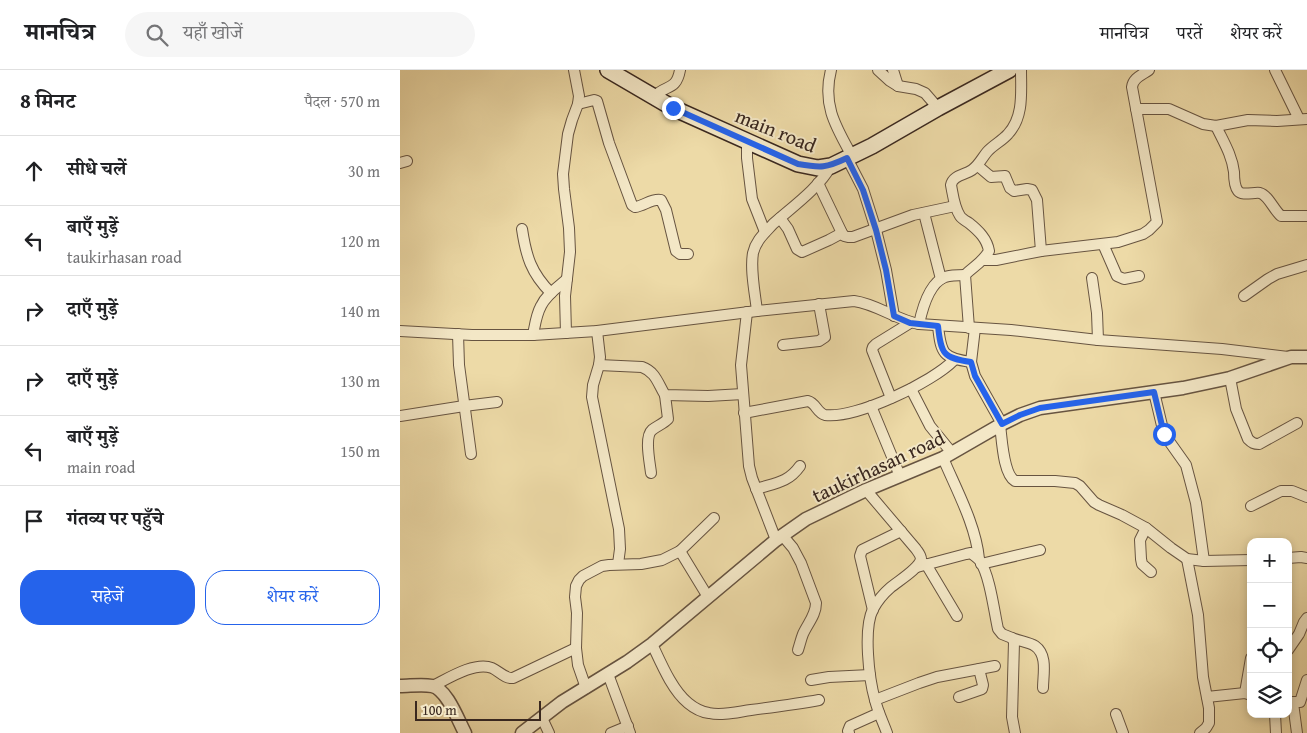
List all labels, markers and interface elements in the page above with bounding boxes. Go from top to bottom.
search box [125,12,475,57]
text: मानचित्र [25,14,95,49]
text: यहाँ खोजें [183,18,243,46]
text: मानचित्र [1100,19,1149,46]
text: परतें [1177,19,1202,46]
text: शेयर करें [1230,19,1282,46]
icon: search [143,21,171,49]
text: 8 मिनट [20,85,75,116]
text: पैदल · 570 m [304,89,380,113]
route end [662,97,685,120]
street label: main road [731,101,821,160]
text: सीधे चलें [67,154,126,182]
icon: ahead [20,157,48,185]
text: 30 m [348,159,380,183]
text: बाएँ मुड़ें [67,212,118,240]
icon: left [20,227,48,255]
text: 120 m [340,229,380,253]
text: taukirhasan road [67,245,182,269]
text: दाएँ मुड़ें [67,294,118,322]
icon: right [20,297,48,325]
text: 140 m [340,299,380,323]
text: दाएँ मुड़ें [67,364,118,392]
icon: right [20,367,48,395]
text: 130 m [340,369,380,393]
text: बाएँ मुड़ें [67,422,118,450]
street label: taukirhasan road [807,422,949,509]
route start [1153,423,1176,446]
icon: left [20,437,48,465]
text: 150 m [340,439,380,463]
text: main road [67,455,135,479]
text: गंतव्य पर पहुँचे [67,504,163,532]
icon: arrive [20,507,48,535]
map controls [1247,538,1292,718]
button: + [1247,538,1292,583]
button: सहेजें [20,570,195,625]
button: शेयर करें [205,570,380,625]
button: − [1247,583,1292,628]
button: locate [1247,628,1292,673]
button: layers [1247,673,1292,718]
scale bar [415,698,541,721]
text: 100 m [422,700,457,720]

